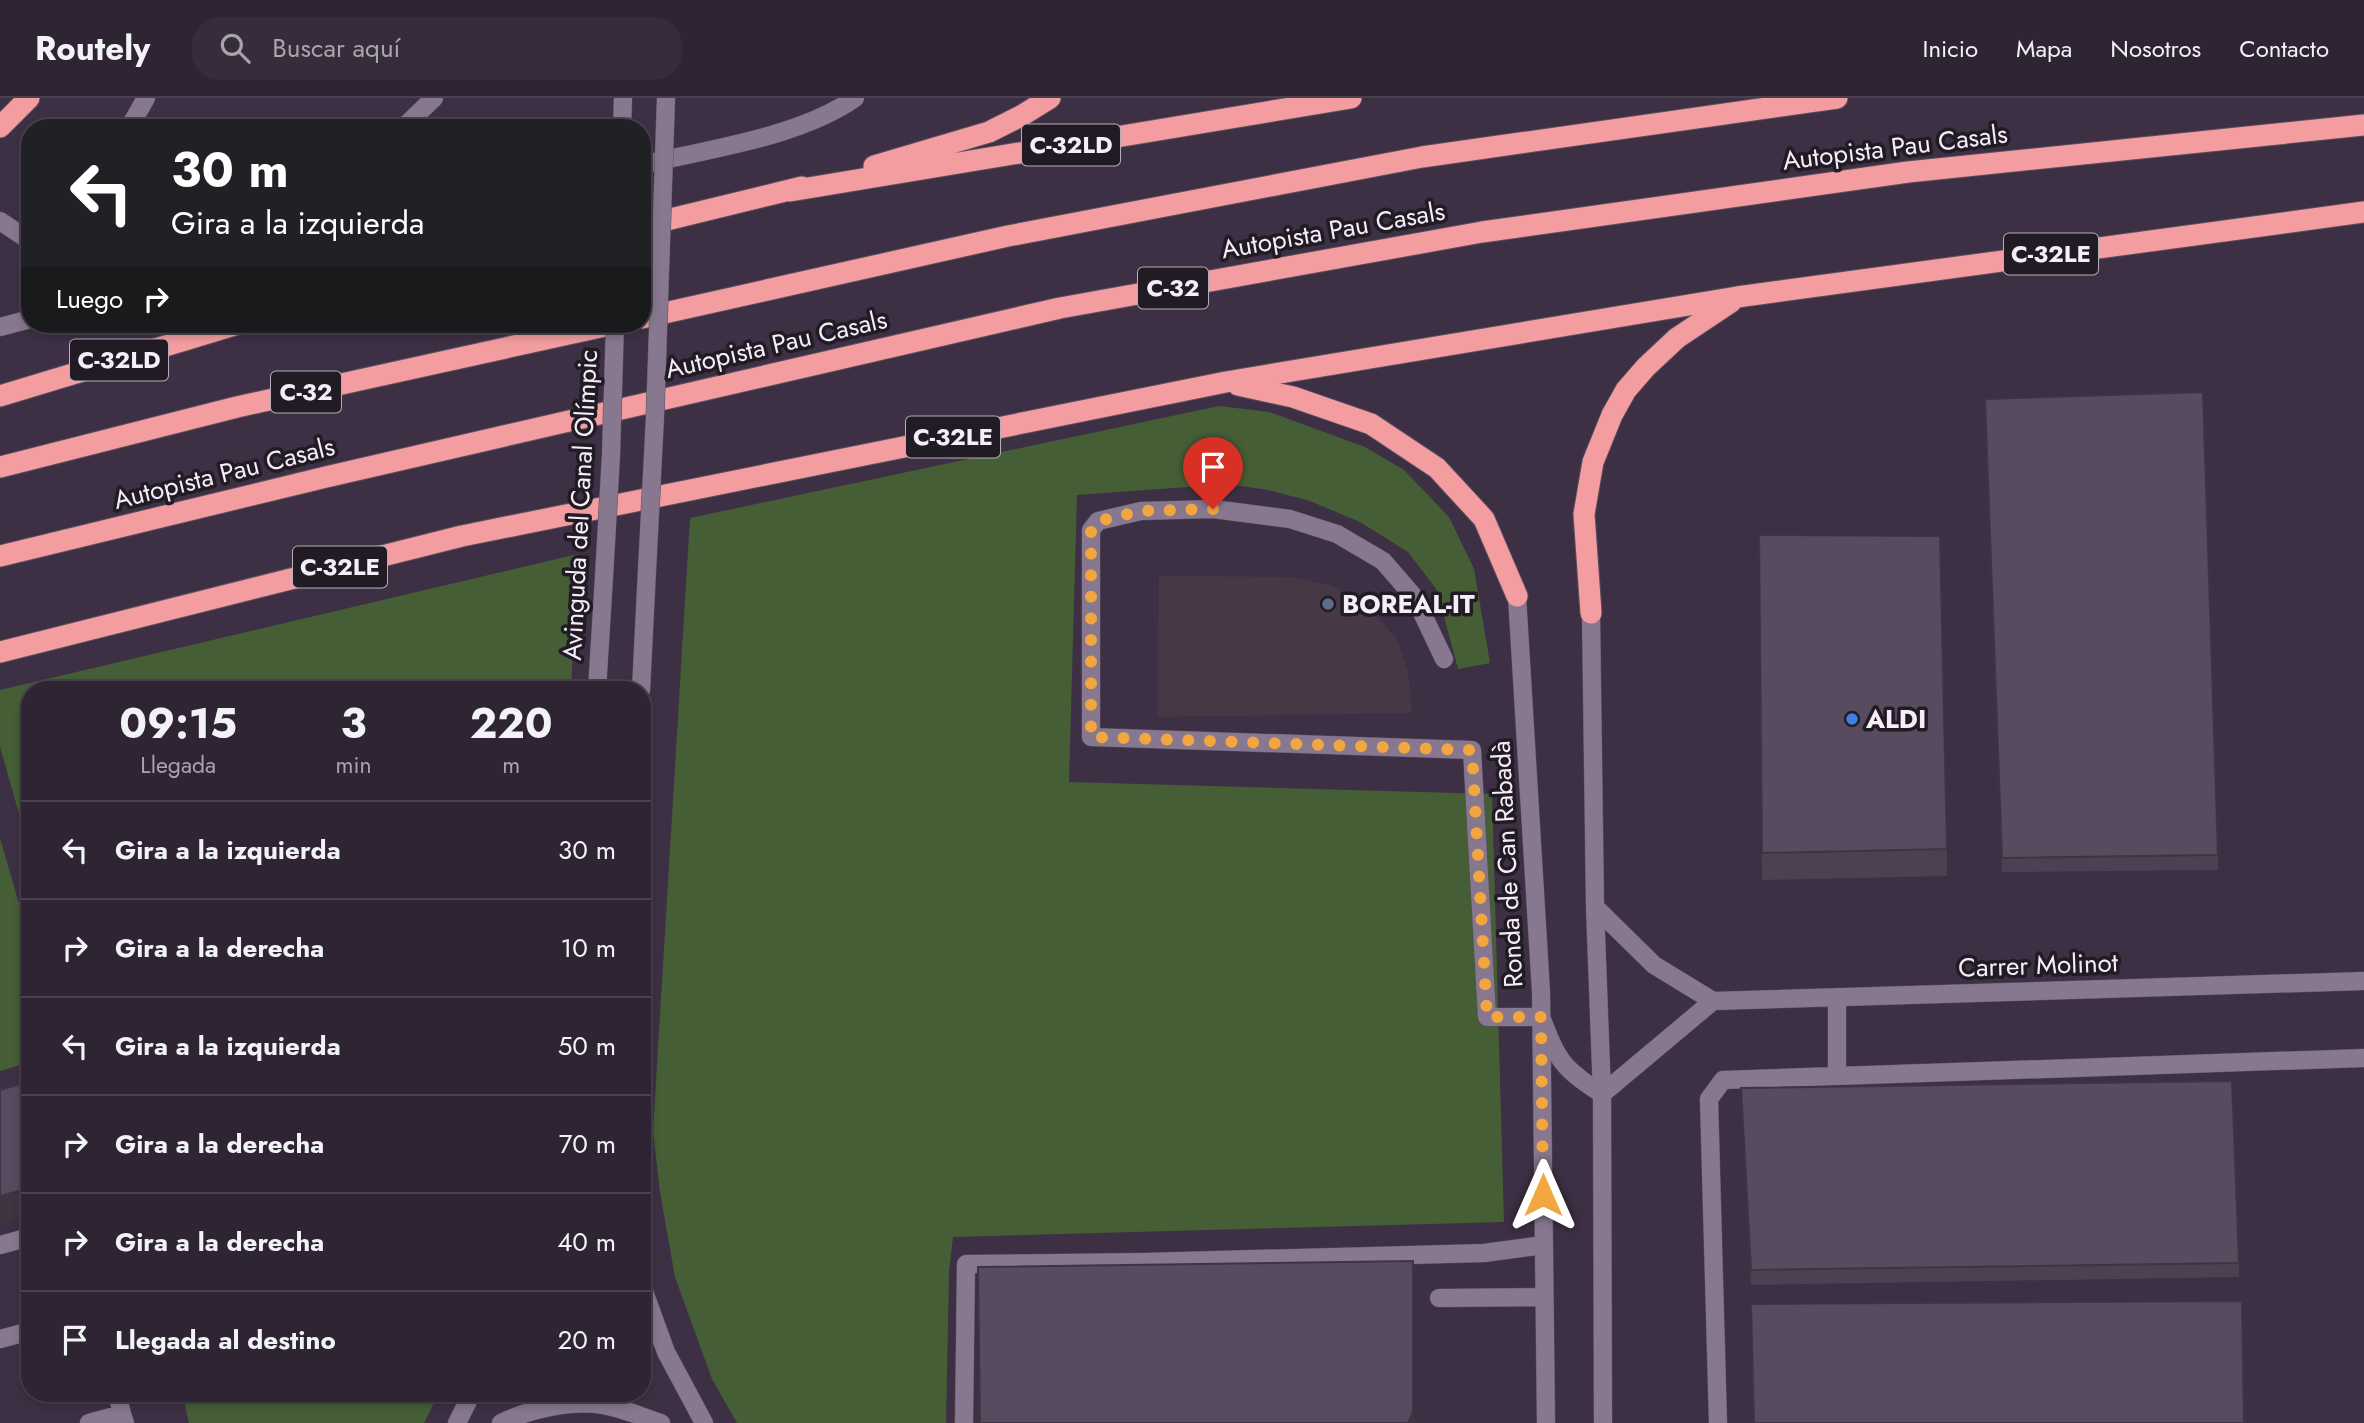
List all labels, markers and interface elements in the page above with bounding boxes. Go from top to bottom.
search box [192,17,682,80]
text: Routely [35,25,150,72]
icon: search [216,29,254,67]
text: Buscar aquí [272,29,400,67]
text: Inicio [1923,31,1978,66]
text: Mapa [2016,31,2072,66]
text: Nosotros [2110,31,2201,66]
text: Contacto [2239,31,2329,66]
street label: Autopista Pau Casals [1780,114,2010,180]
road number: C-32LD [1022,125,1120,166]
text: 30 m [171,135,289,205]
icon: left [56,147,147,238]
street label: Autopista Pau Casals [1218,192,1448,268]
text: Gira a la izquierda [171,200,424,246]
road number: C-32LE [2004,234,2098,274]
road number: C-32 [1138,268,1208,308]
text: Luego [56,280,123,318]
icon: right [137,280,175,318]
street label: Autopista Pau Casals [661,300,891,388]
road number: C-32LD [70,340,168,380]
street label: Avinguda del Canal Olímpic [553,349,607,661]
road number: C-32 [271,372,341,412]
road number: C-32LE [906,416,1000,458]
street label: Autopista Pau Casals [110,427,338,519]
pin [1183,437,1243,509]
icon: arrive [1194,448,1232,486]
road number: C-32LE [293,546,387,588]
place label: BOREAL-IT [1342,585,1475,623]
marker: BOREAL-IT [1320,596,1336,612]
text: 09:15 [119,693,237,754]
text: 3 [340,693,367,754]
text: 220 [470,693,553,754]
place label: ALDI [1865,700,1926,738]
marker: ALDI [1844,711,1860,727]
street label: Ronda de Can Rabadà [1482,740,1532,988]
text: Llegada [140,748,216,782]
text: min [335,748,371,782]
text: m [502,748,520,782]
icon: left [56,831,94,869]
text: Gira a la izquierda [115,831,341,869]
text: 30 m [558,831,616,869]
icon: right [56,929,94,967]
text: Gira a la derecha [115,929,324,967]
text: 10 m [561,929,616,967]
street label: Carrer Molinot [1957,943,2119,987]
icon: left [56,1027,94,1065]
text: Gira a la izquierda [115,1027,341,1065]
text: 50 m [558,1027,616,1065]
icon: right [56,1125,94,1163]
text: Gira a la derecha [115,1125,324,1163]
text: 70 m [559,1125,616,1163]
position arrow [1506,1158,1580,1232]
icon: right [56,1223,94,1261]
text: Gira a la derecha [115,1223,324,1261]
text: 40 m [557,1223,616,1261]
icon: arrive [56,1321,94,1359]
text: Llegada al destino [115,1321,336,1359]
text: 20 m [558,1321,616,1359]

